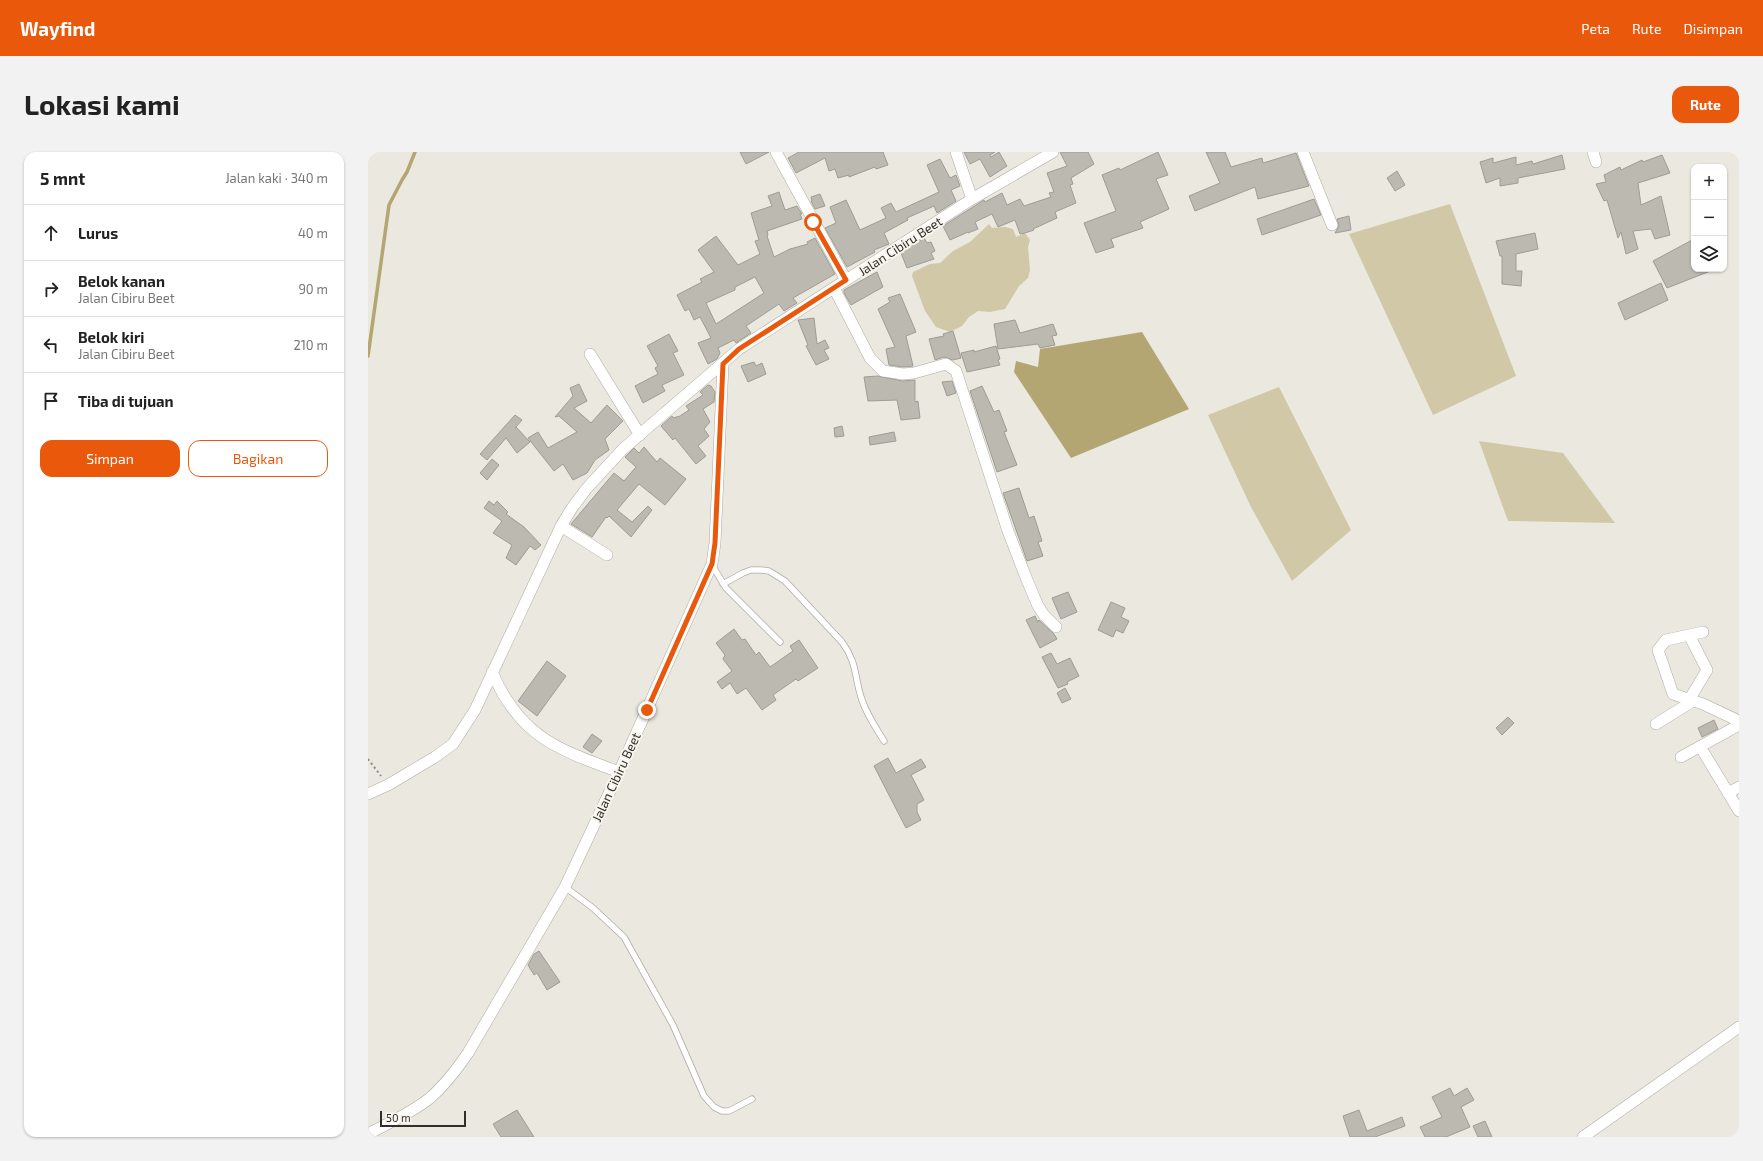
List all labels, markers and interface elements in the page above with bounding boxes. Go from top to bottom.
text: Wayfind [20,17,95,40]
text: Peta [1581,20,1610,37]
text: Rute [1632,20,1661,37]
text: Disimpan [1683,20,1743,37]
button: Rute [1672,86,1739,123]
text: Lokasi kami [24,87,180,121]
map controls [1691,164,1727,272]
button: + [1691,164,1727,200]
text: 5 mnt [40,168,85,188]
text: Jalan kaki · 340 m [225,170,328,186]
button: − [1691,200,1727,236]
route start [804,213,822,231]
street label: Jalan Cibiru Beet [855,213,945,279]
icon: ahead [40,222,62,244]
text: Lurus [78,224,118,242]
text: 40 m [298,225,328,241]
button: layers [1691,236,1727,272]
text: Belok kanan [78,272,165,290]
icon: right [40,278,62,300]
text: 90 m [298,281,328,297]
text: Jalan Cibiru Beet [78,290,175,306]
text: Belok kiri [78,328,144,346]
icon: left [40,334,62,356]
text: 210 m [293,337,328,353]
text: Jalan Cibiru Beet [78,346,175,362]
icon: arrive [40,390,62,412]
text: Tiba di tujuan [78,392,174,410]
button: Simpan [40,440,180,477]
button: Bagikan [188,440,328,477]
route end [638,701,656,719]
street label: Jalan Cibiru Beet [588,730,644,824]
scale bar [380,1109,466,1128]
text: 50 m [386,1111,411,1124]

